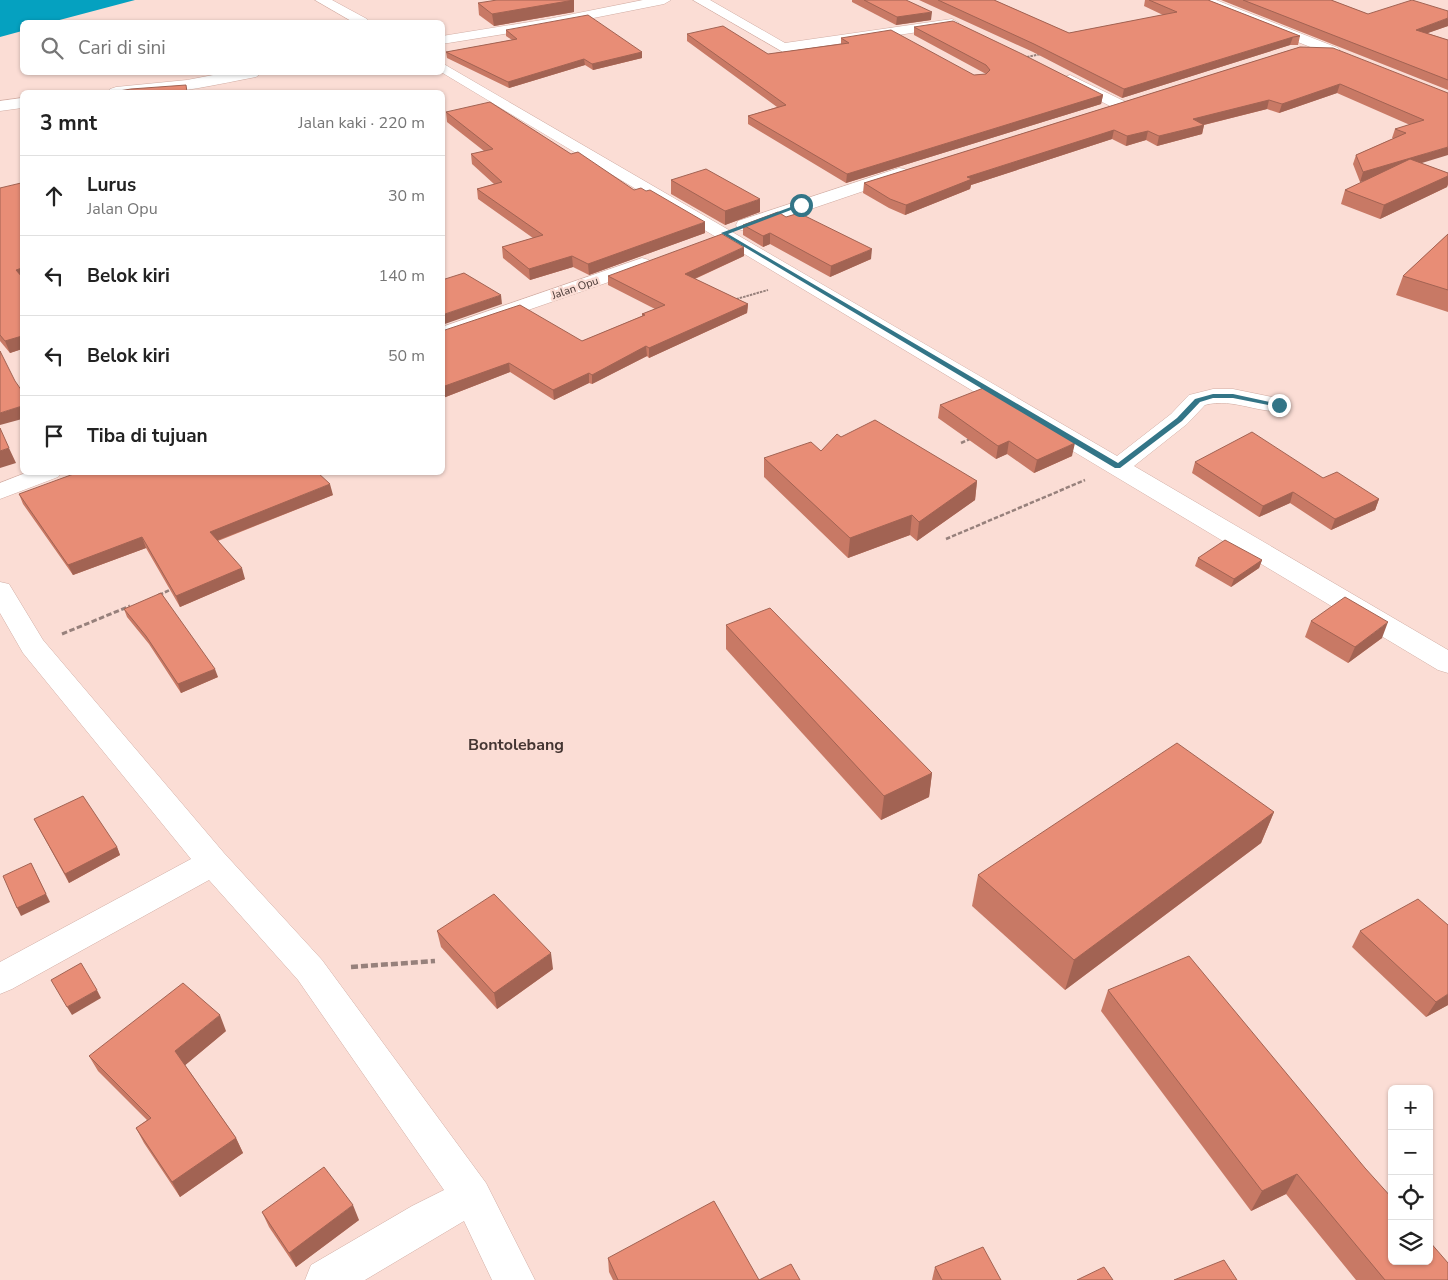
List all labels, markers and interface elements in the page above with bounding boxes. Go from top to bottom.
search box [20,20,445,75]
icon: search [38,34,66,62]
text: Cari di sini [78,35,166,61]
text: 3 mnt [40,109,97,137]
text: Jalan kaki · 220 m [298,112,425,134]
text: Lurus [87,172,136,198]
icon: ahead [40,182,68,210]
text: 30 m [388,185,425,207]
route start [790,194,813,217]
text: Jalan Opu [87,198,158,220]
icon: left [40,262,68,290]
text: Belok kiri [87,263,170,289]
text: 140 m [378,265,425,287]
street label: Jalan Opu [549,273,600,303]
icon: left [40,342,68,370]
text: Belok kiri [87,343,170,369]
text: 50 m [388,345,425,367]
route end [1268,394,1291,417]
icon: arrive [40,422,68,450]
text: Tiba di tujuan [87,423,208,449]
district label: Bontolebang [468,734,564,756]
map controls [1388,1085,1433,1265]
button: + [1388,1085,1433,1130]
button: − [1388,1130,1433,1175]
button: locate [1388,1175,1433,1220]
button: layers [1388,1220,1433,1265]

